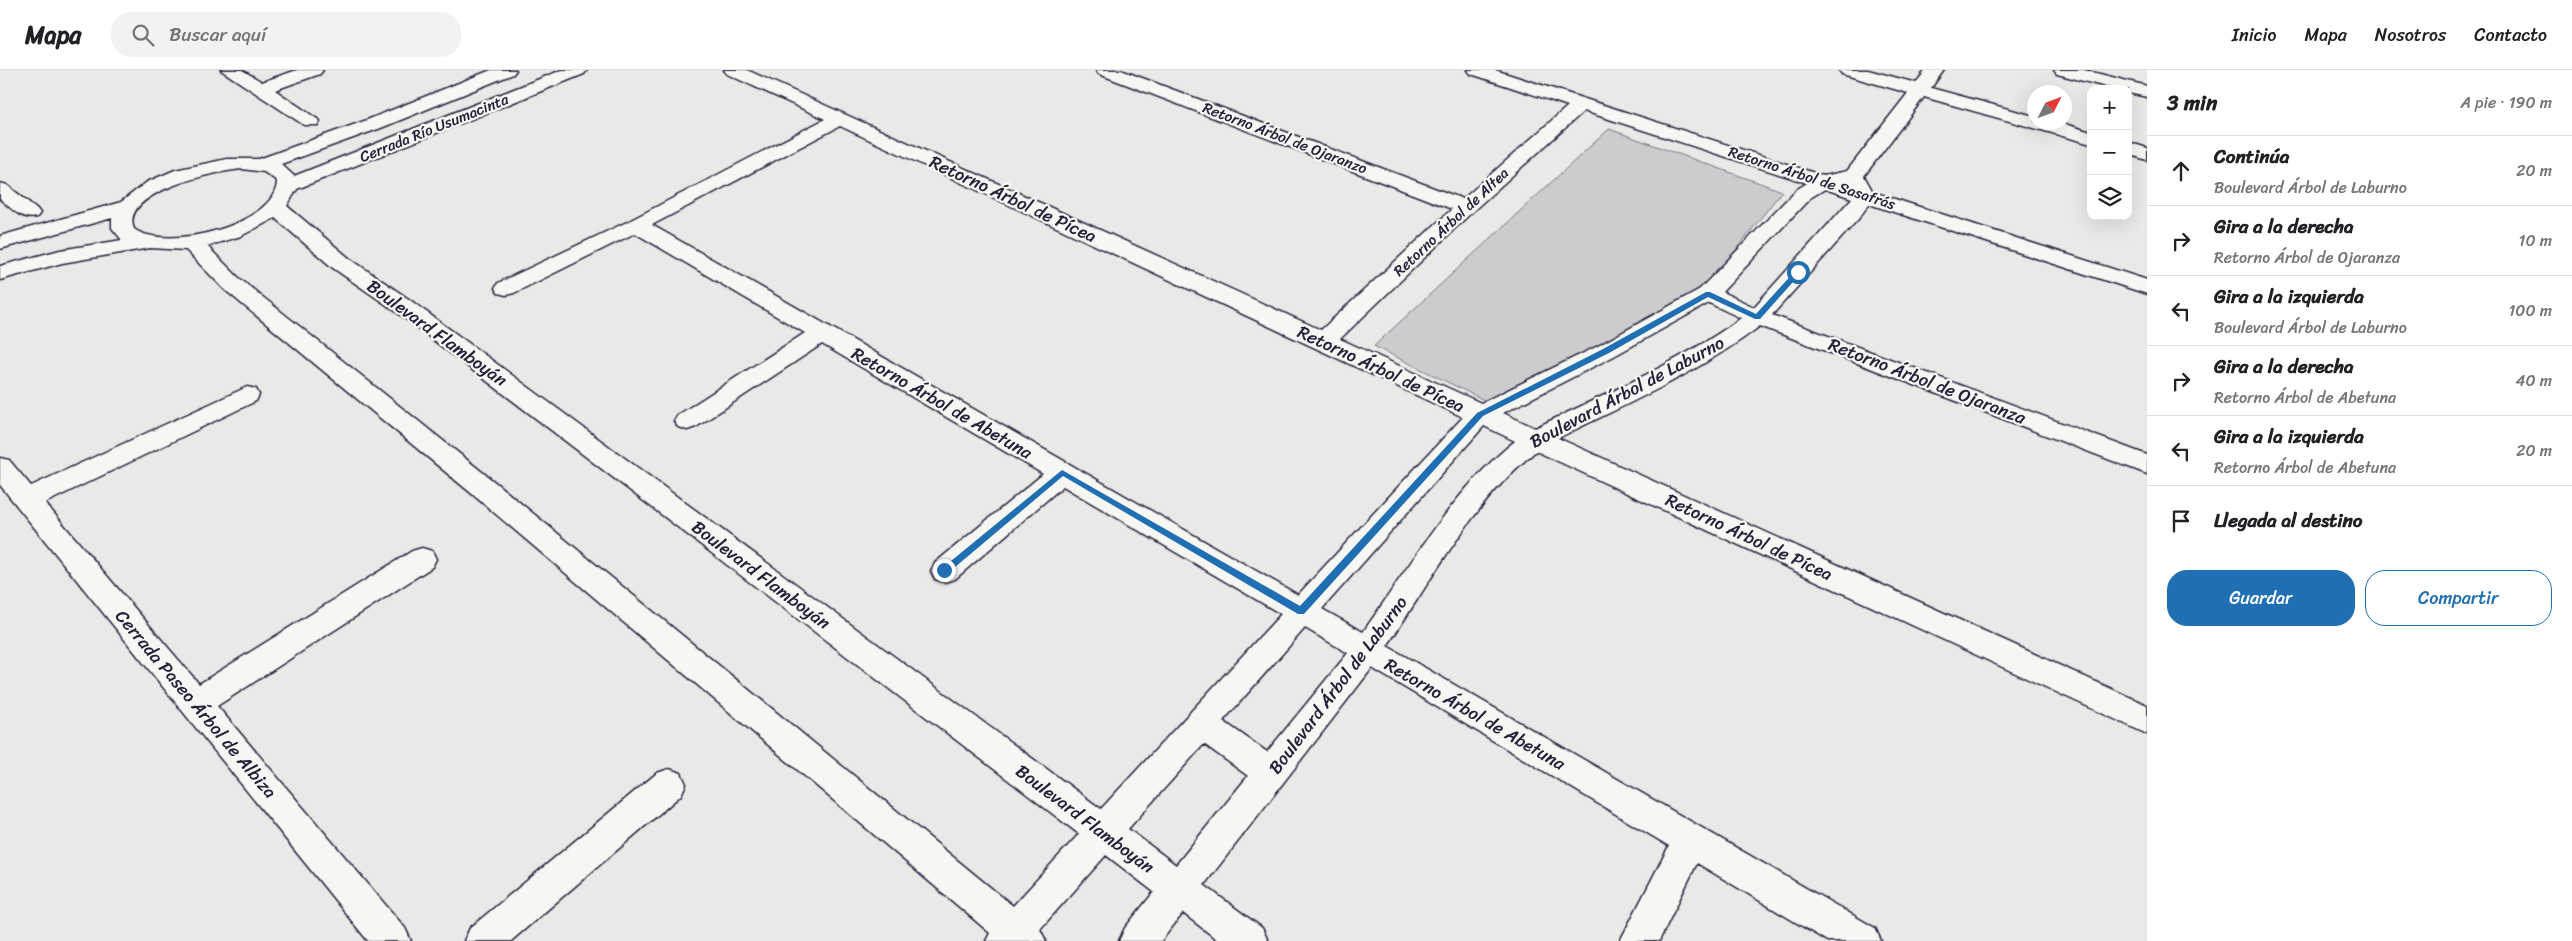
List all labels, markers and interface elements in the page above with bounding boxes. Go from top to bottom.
search box [111,12,461,57]
text: Mapa [25,14,81,56]
text: Buscar aquí [169,18,266,51]
text: Inicio [2232,19,2277,51]
text: Mapa [2305,19,2347,51]
text: Nosotros [2375,19,2446,51]
text: Contacto [2474,19,2547,51]
icon: search [129,21,157,49]
text: 3 min [2167,84,2217,122]
north arrow [2027,85,2072,130]
map controls [2087,85,2132,220]
button: + [2087,85,2132,130]
street label: Cerrada Río Usumacinta [356,86,513,170]
text: A pie · 190 m [2460,88,2552,117]
street label: Retorno Árbol de Ojaranzo [1199,95,1371,182]
button: − [2087,130,2132,175]
street label: Retorno Árbol de Sasafrás [1725,139,1899,217]
text: Continúa [2214,140,2289,173]
street label: Retorno Árbol de Pícea [924,146,1102,252]
text: 20 m [2516,156,2552,185]
icon: ahead [2167,157,2195,185]
street label: Retorno Árbol de Altea [1387,161,1515,283]
text: Boulevard Árbol de Laburno [2214,173,2407,202]
button: layers [2087,175,2132,220]
text: Gira a la derecha [2214,210,2353,243]
text: 10 m [2519,226,2552,255]
icon: right [2167,227,2195,255]
text: Retorno Árbol de Ojaranza [2214,243,2400,272]
route start [1787,261,1810,284]
street label: Boulevard Flamboyán [360,271,514,395]
text: Gira a la izquierda [2214,280,2364,313]
text: 100 m [2508,296,2552,325]
icon: left [2167,297,2195,325]
text: Boulevard Árbol de Laburno [2214,313,2407,342]
street label: Retorno Árbol de Pícea [1292,316,1470,422]
street label: Boulevard Árbol de Laburno [1524,327,1730,457]
street label: Retorno Árbol de Ojaranza [1824,329,2031,434]
street label: Retorno Árbol de Abetuna [845,338,1040,469]
text: Gira a la derecha [2214,350,2353,383]
text: 40 m [2515,366,2552,395]
icon: right [2167,367,2195,395]
text: Retorno Árbol de Abetuna [2214,383,2396,412]
text: Gira a la izquierda [2214,420,2364,453]
text: 20 m [2516,436,2552,465]
icon: left [2167,437,2195,465]
text: Retorno Árbol de Abetuna [2214,453,2396,482]
street label: Retorno Árbol de Pícea [1660,484,1838,590]
text: Llegada al destino [2214,504,2363,537]
icon: arrive [2167,507,2195,535]
street label: Boulevard Flamboyán [684,512,838,638]
route end [933,559,956,582]
button: Guardar [2167,570,2355,626]
button: Compartir [2365,570,2552,626]
street label: Boulevard Árbol de Laburno [1260,589,1416,781]
street label: Cerrada Paseo Árbol de Albiza [107,602,285,806]
street label: Retorno Árbol de Abetuna [1378,649,1573,780]
street label: Boulevard Flamboyán [1008,756,1162,882]

